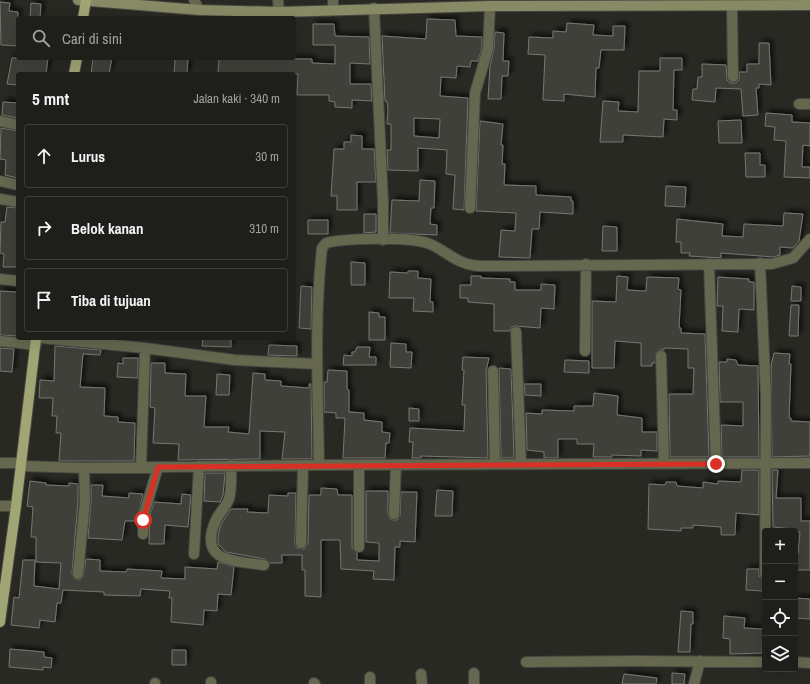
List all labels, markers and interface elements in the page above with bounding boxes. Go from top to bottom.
search box [16,16,296,60]
icon: search [30,27,52,49]
text: Cari di sini [62,28,122,49]
text: 5 mnt [32,87,69,110]
text: Jalan kaki · 340 m [193,90,280,107]
icon: ahead [33,145,55,167]
text: Lurus [71,146,105,167]
text: 30 m [255,148,279,165]
icon: right [33,217,55,239]
text: Belok kanan [71,218,143,239]
text: 310 m [249,220,279,237]
icon: arrive [33,289,55,311]
text: Tiba di tujuan [71,290,151,311]
route end [707,455,725,473]
route start [134,511,152,529]
map controls [762,528,798,672]
button: + [762,528,798,564]
button: − [762,564,798,600]
button: locate [762,600,798,636]
button: layers [762,636,798,672]

